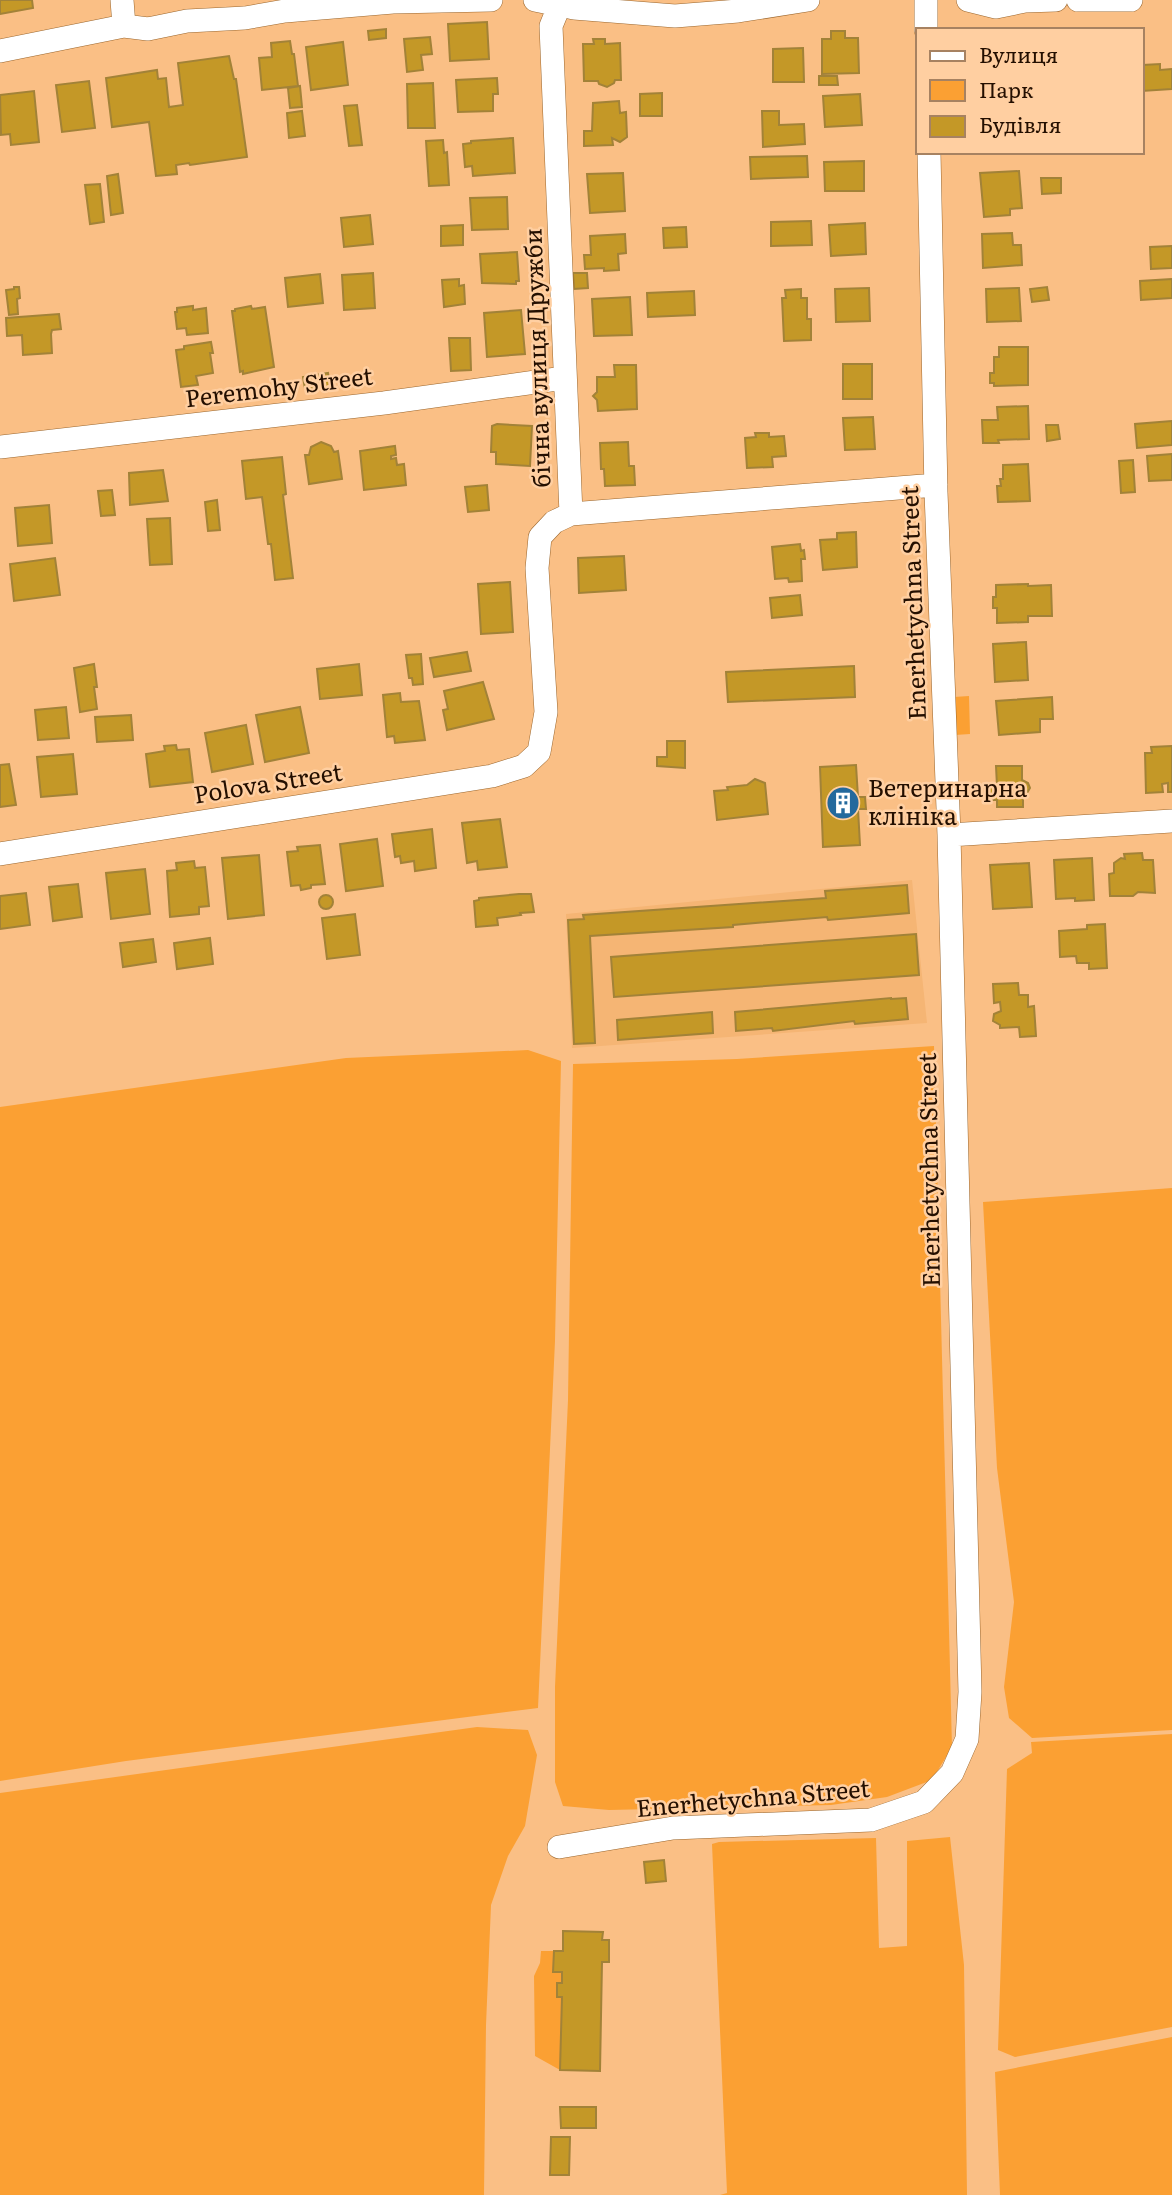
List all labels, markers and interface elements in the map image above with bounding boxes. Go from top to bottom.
legend [916,28,1144,154]
text: Вулиця [979,38,1058,69]
text: Парк [979,73,1034,104]
text: Будівля [979,108,1061,139]
street label: бічна вулиця Дружби [513,228,558,489]
street label: Peremohy Street [183,357,375,414]
street label: Enerhetychna Street [890,485,933,721]
street label: Polova Street [191,752,345,811]
place label: Ветеринарна клініка [868,769,1027,832]
building icon: Ветеринарна клініка [824,784,862,822]
street label: Enerhetychna Street [908,1052,947,1288]
street label: Enerhetychna Street [634,1769,871,1824]

